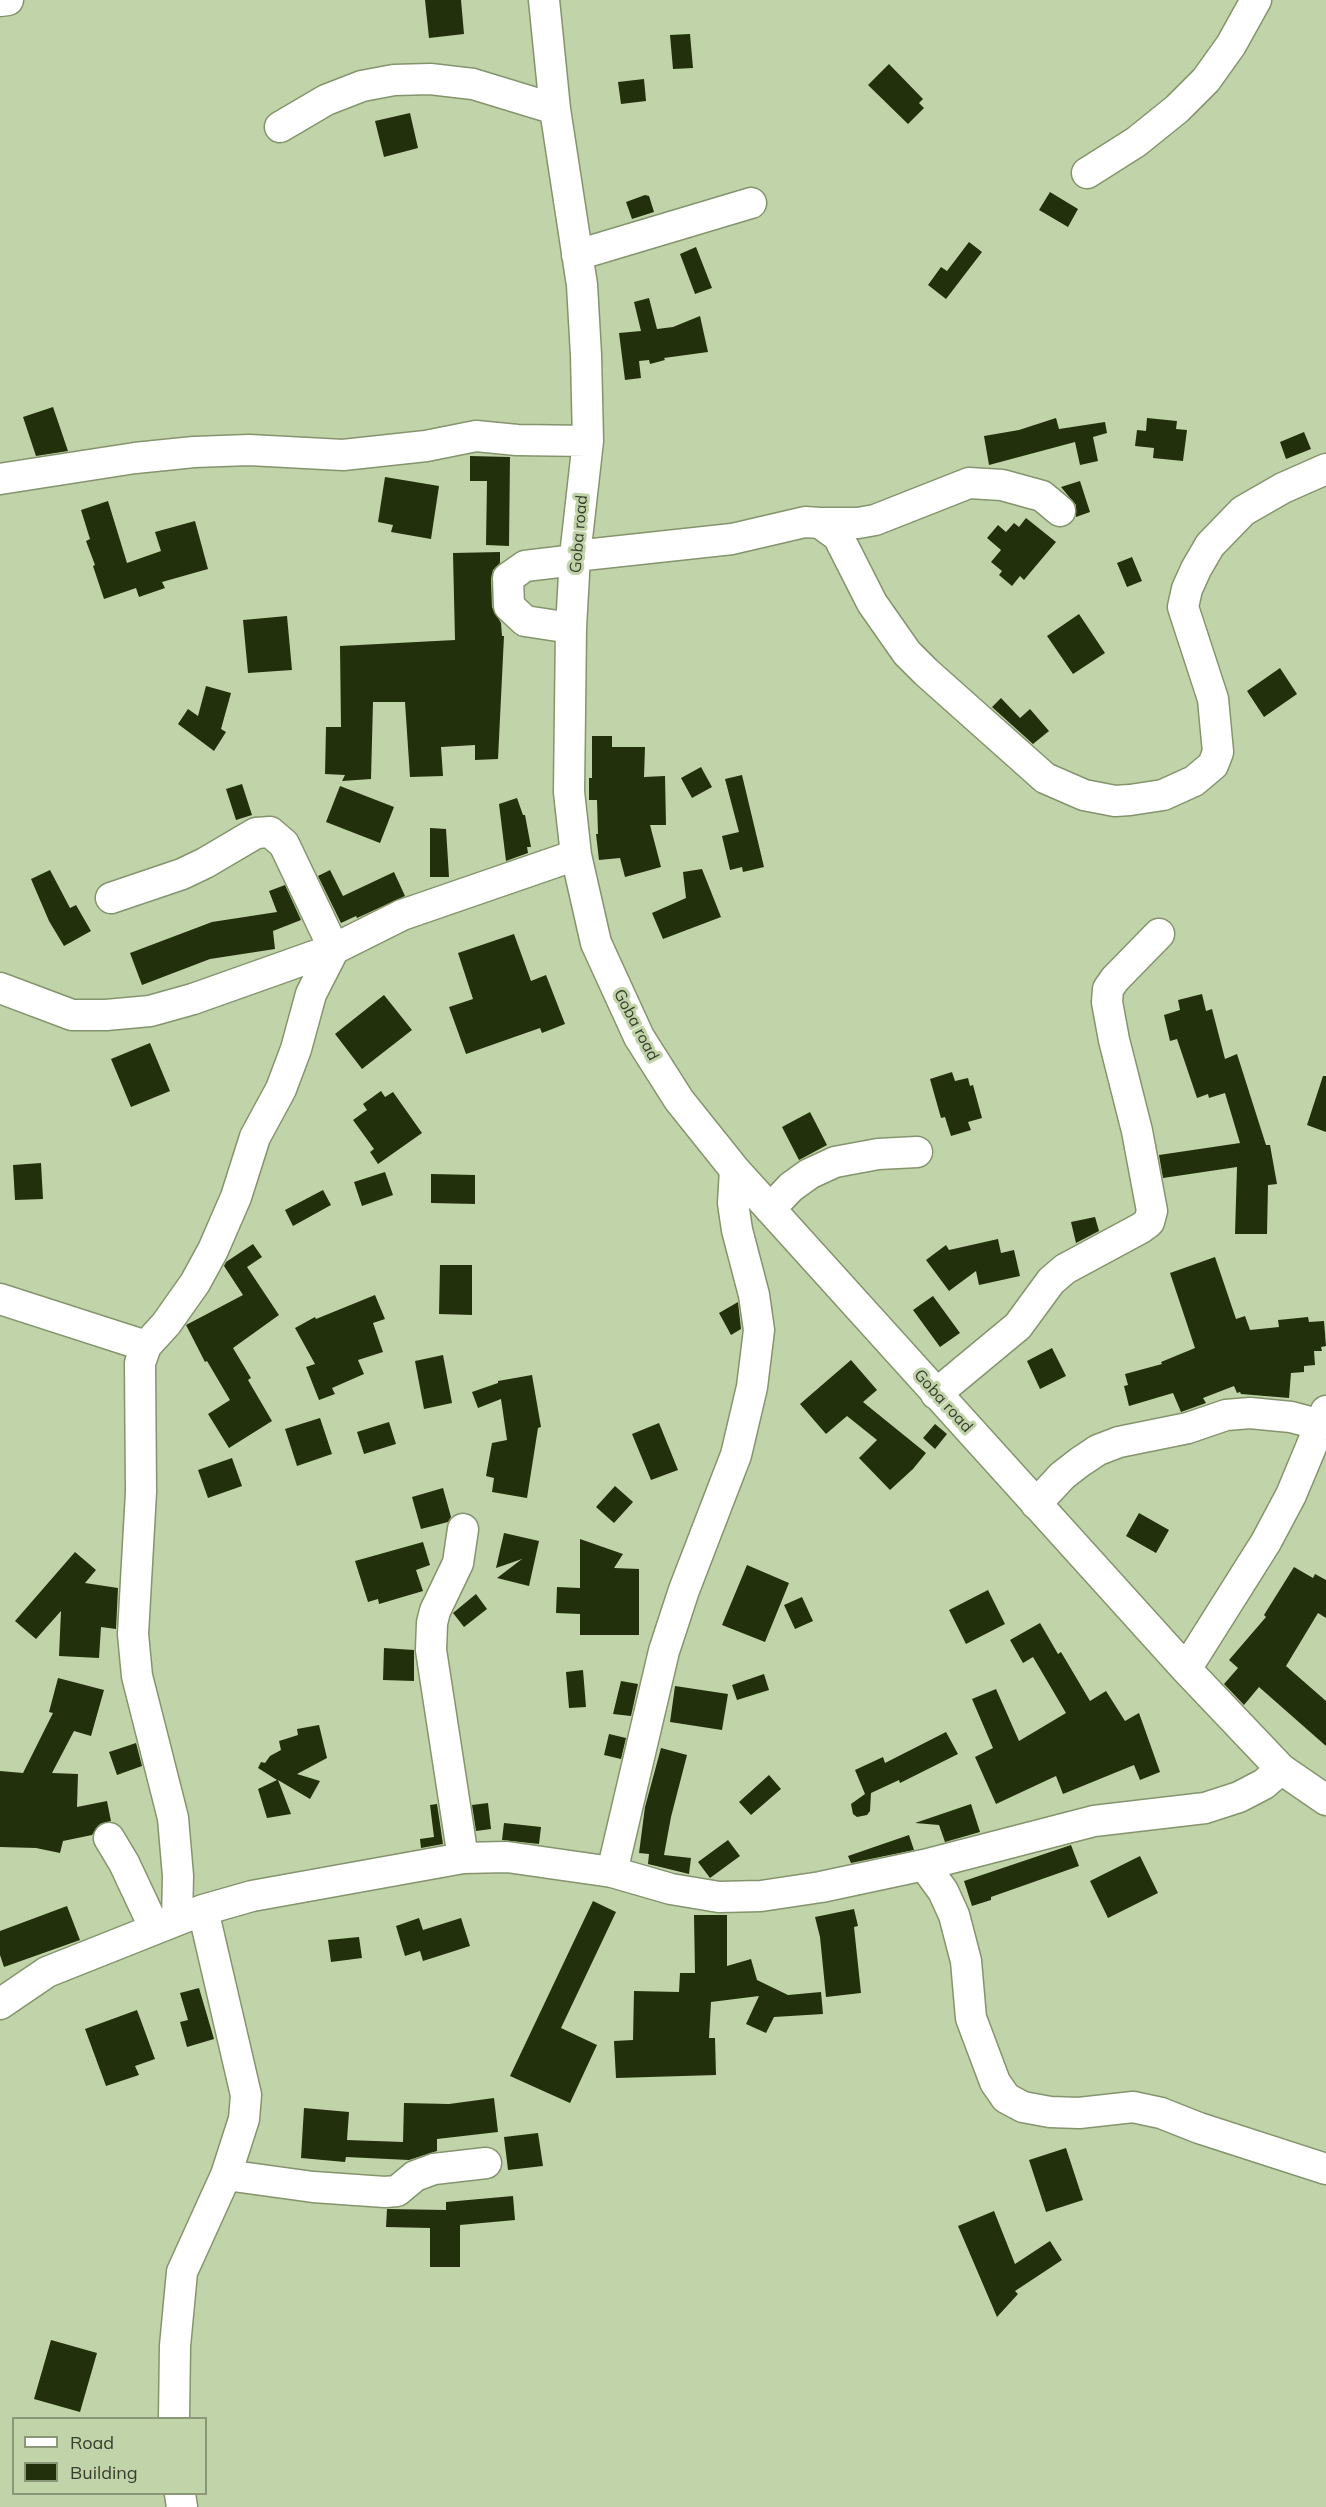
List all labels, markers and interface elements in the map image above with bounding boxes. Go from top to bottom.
street label: Goba road [566,494,592,574]
street label: Goba road [609,986,663,1064]
street label: Goba road [910,1366,976,1436]
legend [12,2417,207,2495]
text: Road [70,2431,114,2454]
text: Building [70,2461,138,2484]

